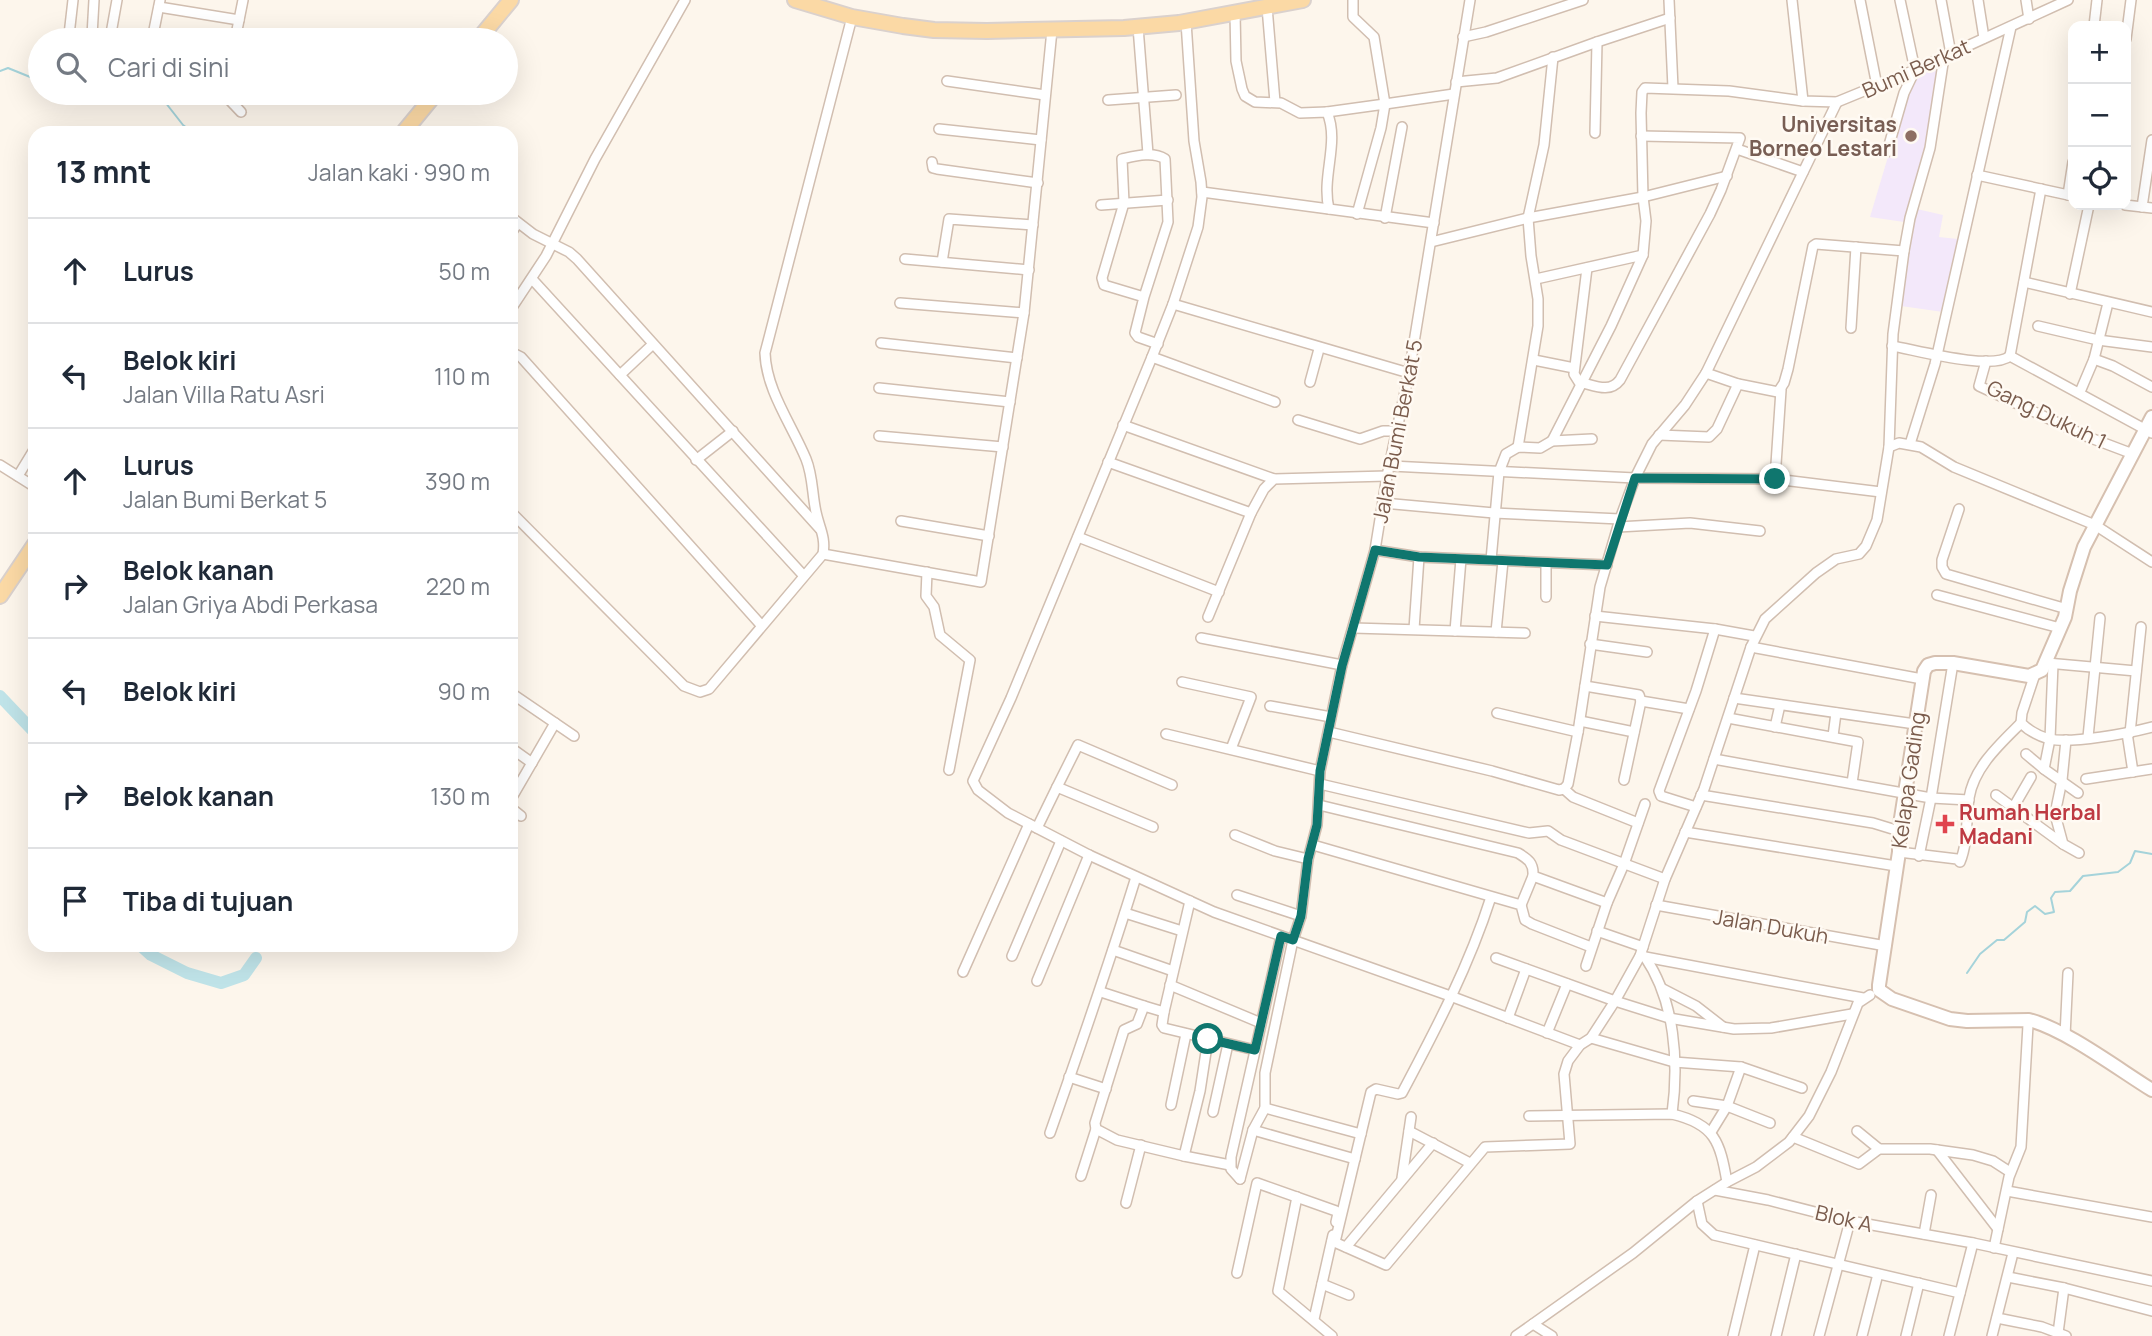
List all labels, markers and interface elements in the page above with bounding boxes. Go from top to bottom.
map controls [2068,21,2131,210]
button: + [2068,21,2131,84]
search box [28,28,518,105]
street label: Bumi Berkat [1858,32,1974,104]
icon: search [52,48,90,86]
text: Cari di sini [108,49,230,85]
button: − [2068,84,2131,147]
place label: Universitas Borneo Lestari [1749,110,1897,162]
marker: Universitas Borneo Lestari [1903,128,1919,144]
button: locate [2068,147,2131,210]
text: 13 mnt [56,151,151,192]
text: Jalan kaki · 990 m [308,156,490,188]
icon: ahead [56,252,94,290]
text: Lurus [123,253,194,289]
text: 50 m [439,255,490,287]
street label: Jalan Bumi Berkat 5 [1365,337,1429,525]
text: Belok kiri [123,342,237,378]
icon: left [56,357,94,395]
text: 110 m [434,360,490,392]
street label: Gang Dukuh 1 [1982,373,2112,455]
text: Jalan Villa Ratu Asri [123,378,325,410]
text: Lurus [123,447,194,483]
icon: ahead [56,462,94,500]
route end [1759,463,1790,494]
text: 390 m [425,465,490,497]
text: Jalan Bumi Berkat 5 [123,483,327,515]
text: Belok kanan [123,552,274,588]
icon: right [56,567,94,605]
text: 220 m [426,570,490,602]
text: Jalan Griya Abdi Perkasa [123,588,378,620]
icon: left [56,672,94,710]
text: Belok kiri [123,673,237,709]
text: 90 m [438,675,490,707]
street label: Kelapa Gading [1885,710,1931,850]
icon: right [56,777,94,815]
text: Belok kanan [123,778,274,814]
text: 130 m [430,780,490,812]
place label: Rumah Herbal Madani [1959,798,2101,850]
marker: Rumah Herbal Madani [1937,816,1953,832]
icon: arrive [56,882,94,920]
text: Tiba di tujuan [123,883,293,919]
street label: Jalan Dukuh [1711,902,1831,950]
route start [1192,1023,1223,1054]
street label: Blok A [1813,1198,1875,1238]

